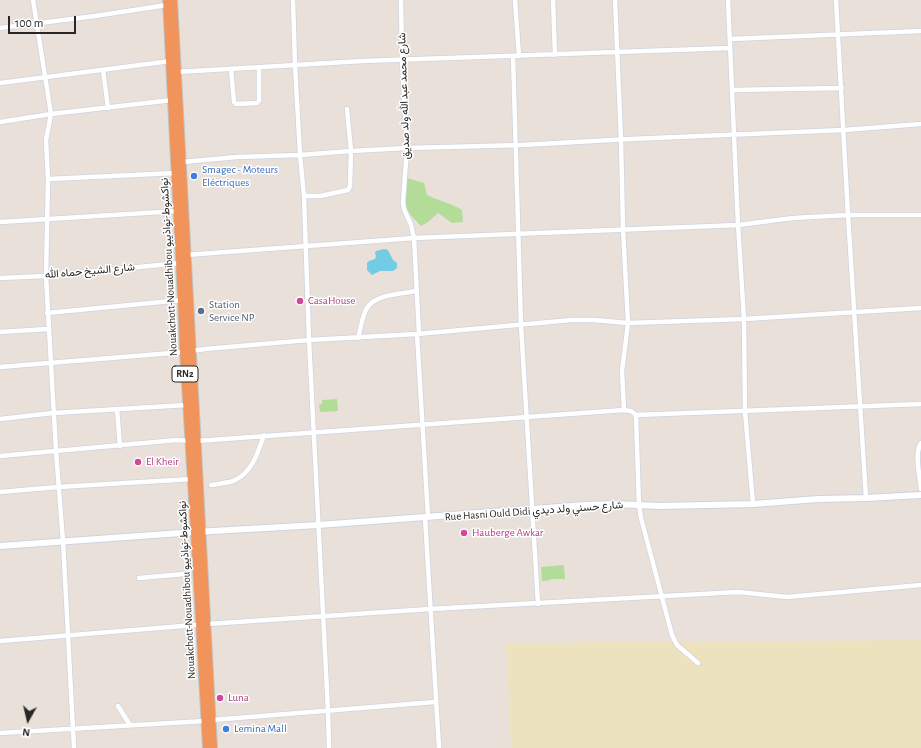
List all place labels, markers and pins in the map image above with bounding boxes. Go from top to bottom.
place label: Smagec - Moteurs Eléctriques [202,163,278,189]
marker: Smagec - Moteurs Eléctriques [189,171,199,181]
place label: CasaHouse [308,294,355,308]
marker: CasaHouse [295,296,305,306]
place label: Station Service NP [209,298,254,324]
marker: Station Service NP [196,306,206,316]
place label: El Kheir [146,455,179,469]
marker: El Kheir [133,457,143,467]
place label: Hauberge Awkar [472,526,543,540]
marker: Hauberge Awkar [459,528,469,538]
place label: Luna [228,691,249,705]
marker: Luna [215,693,225,703]
place label: Lemina Mall [234,722,287,736]
marker: Lemina Mall [221,724,231,734]

